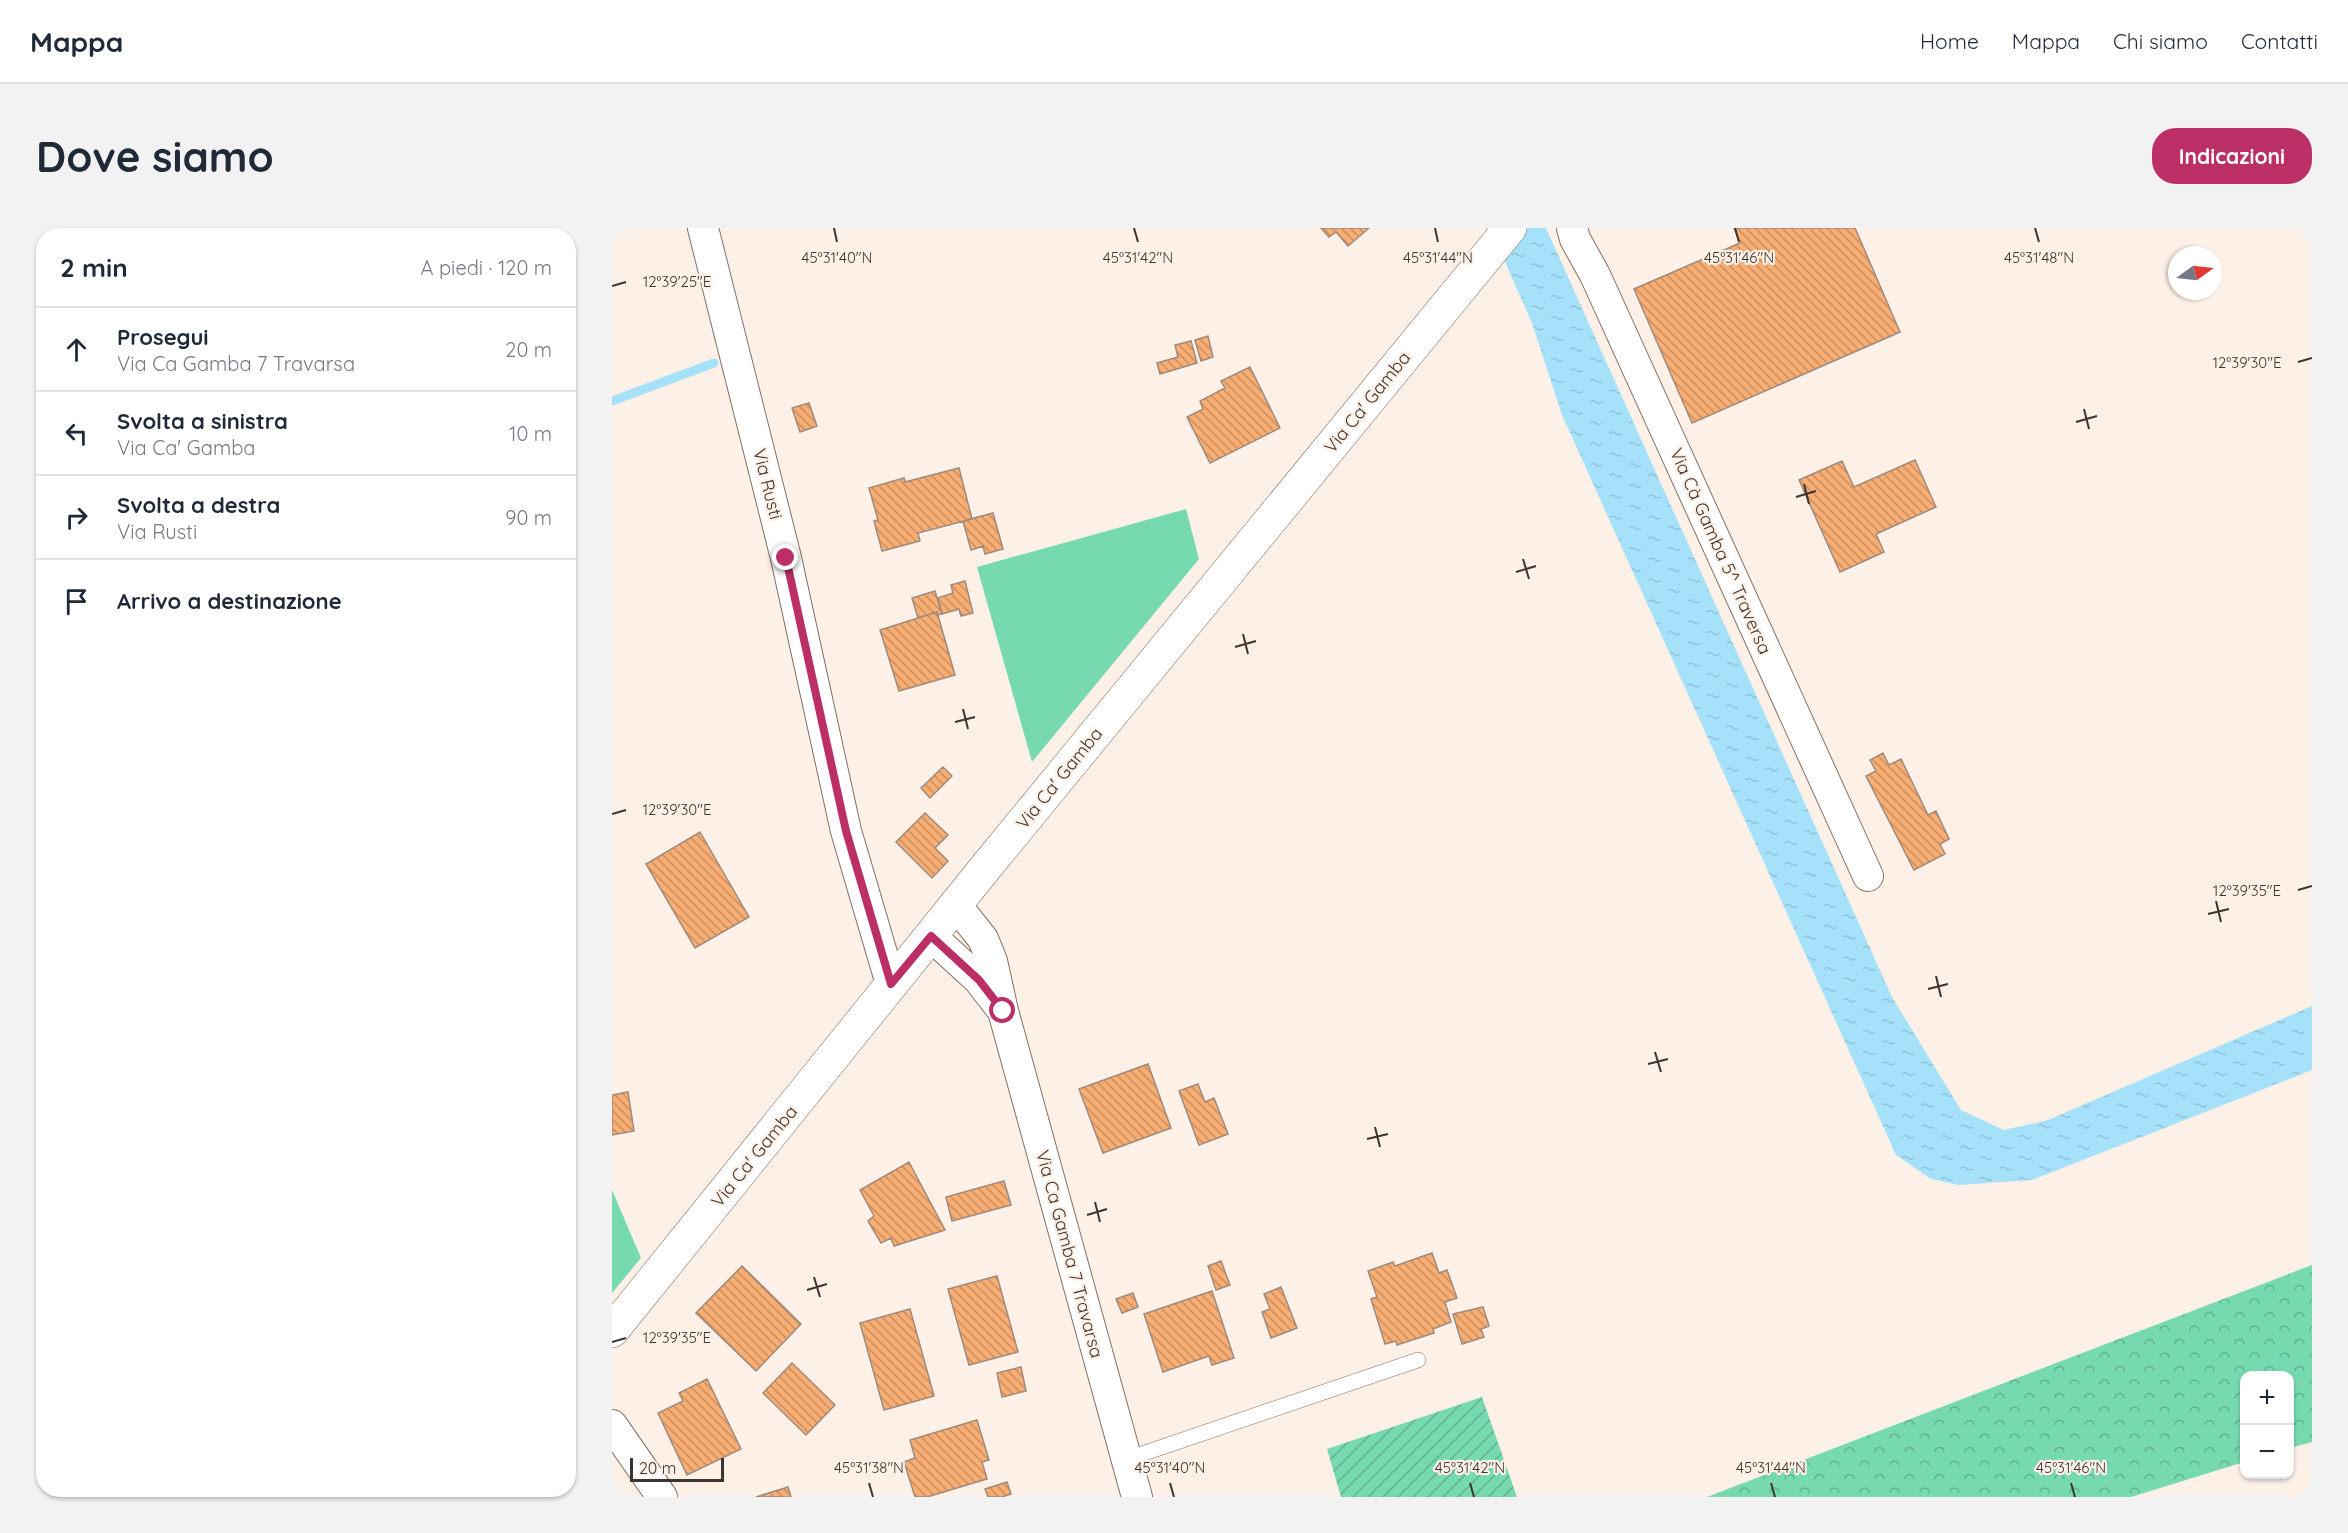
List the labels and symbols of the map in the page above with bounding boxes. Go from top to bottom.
north arrow [2168,246,2222,300]
text: 45°31'40"N [802,248,872,267]
text: 45°31'42"N [1103,248,1173,267]
text: 45°31'44"N [1403,248,1473,267]
text: 45°31'46"N [1704,248,1774,267]
text: 45°31'48"N [2004,248,2074,267]
text: 12°39'25"E [643,272,711,291]
street label: Via Ca' Gamba [1319,346,1415,458]
text: 12°39'30"E [2212,353,2282,372]
street label: Via Cà Gamba 5^ Traversa [1665,444,1777,658]
street label: Via Rusti [748,446,788,522]
route end [772,544,798,570]
street label: Via Ca' Gamba [1011,722,1107,834]
text: 12°39'30"E [642,800,712,819]
text: 12°39'35"E [2213,881,2281,900]
route start [989,997,1015,1023]
street label: Via Ca' Gamba [706,1100,802,1212]
street label: Via Ca Gamba 7 Travarsa [1031,1148,1109,1360]
text: 12°39'35"E [643,1328,711,1347]
scale bar [630,1455,724,1482]
text: 45°31'38"N [834,1458,904,1477]
text: 45°31'40"N [1135,1458,1205,1477]
text: 45°31'42"N [1435,1458,1505,1477]
text: 45°31'44"N [1736,1458,1806,1477]
text: 45°31'46"N [2036,1458,2106,1477]

